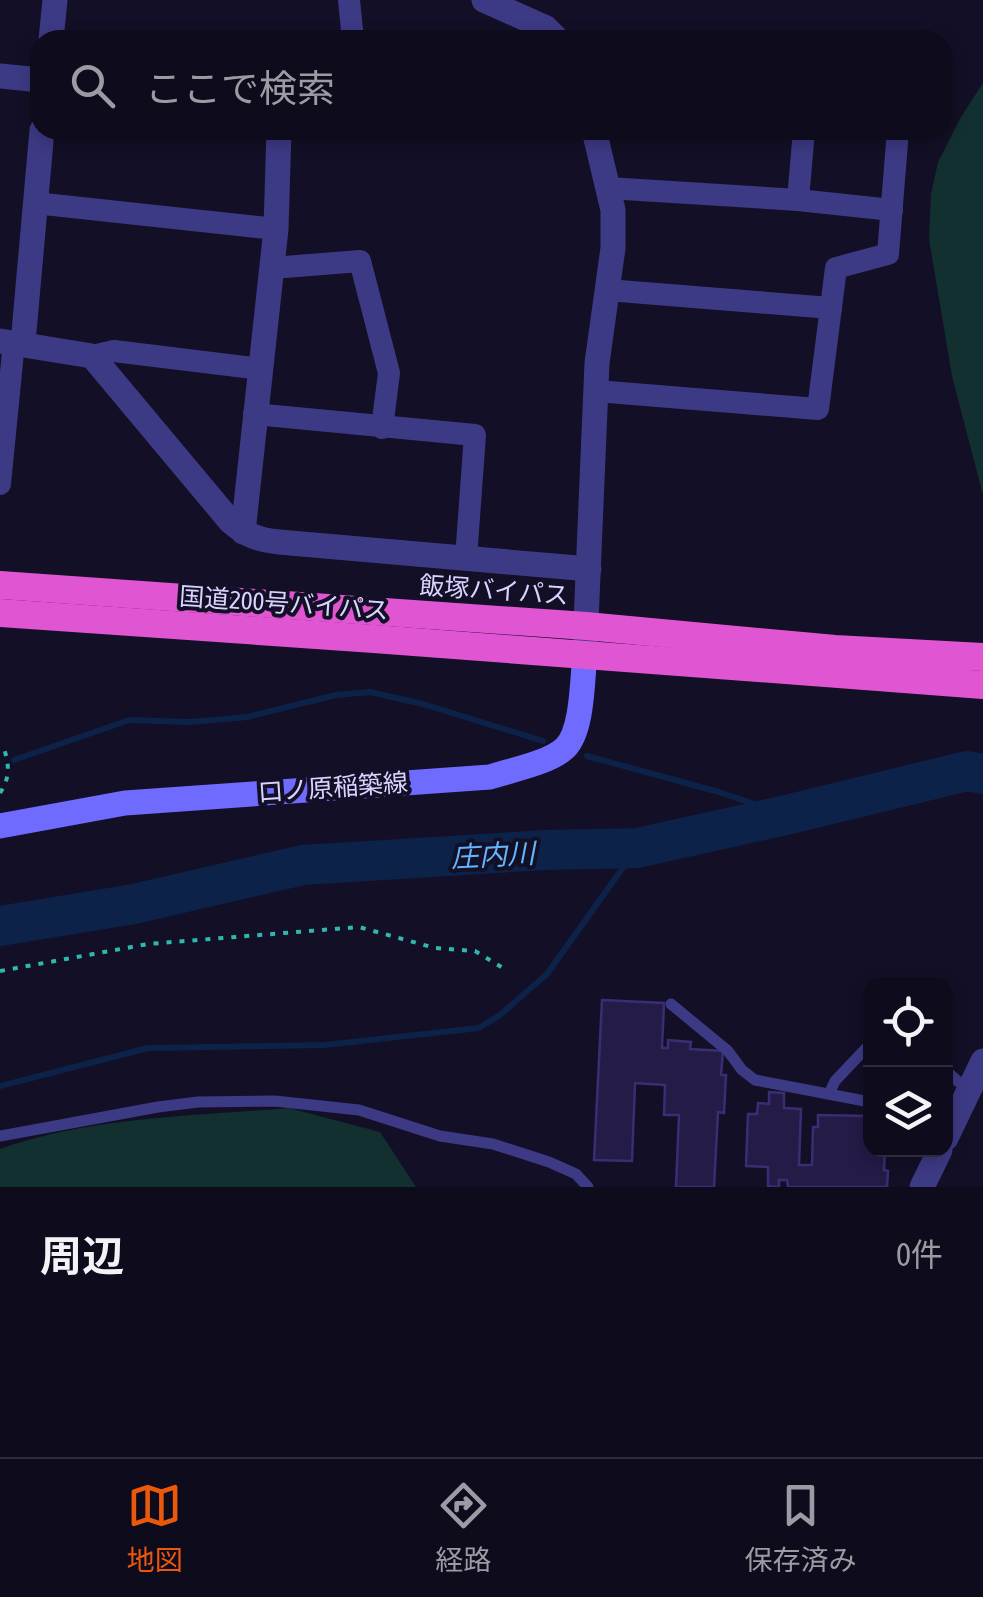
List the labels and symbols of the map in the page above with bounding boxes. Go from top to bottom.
street label: 飯塚バイパス [418,571,570,609]
street label: 国道200号バイパス [178,582,390,624]
street label: 口ノ原稲築線 [257,768,409,806]
water label: 庄内川 [450,837,539,873]

